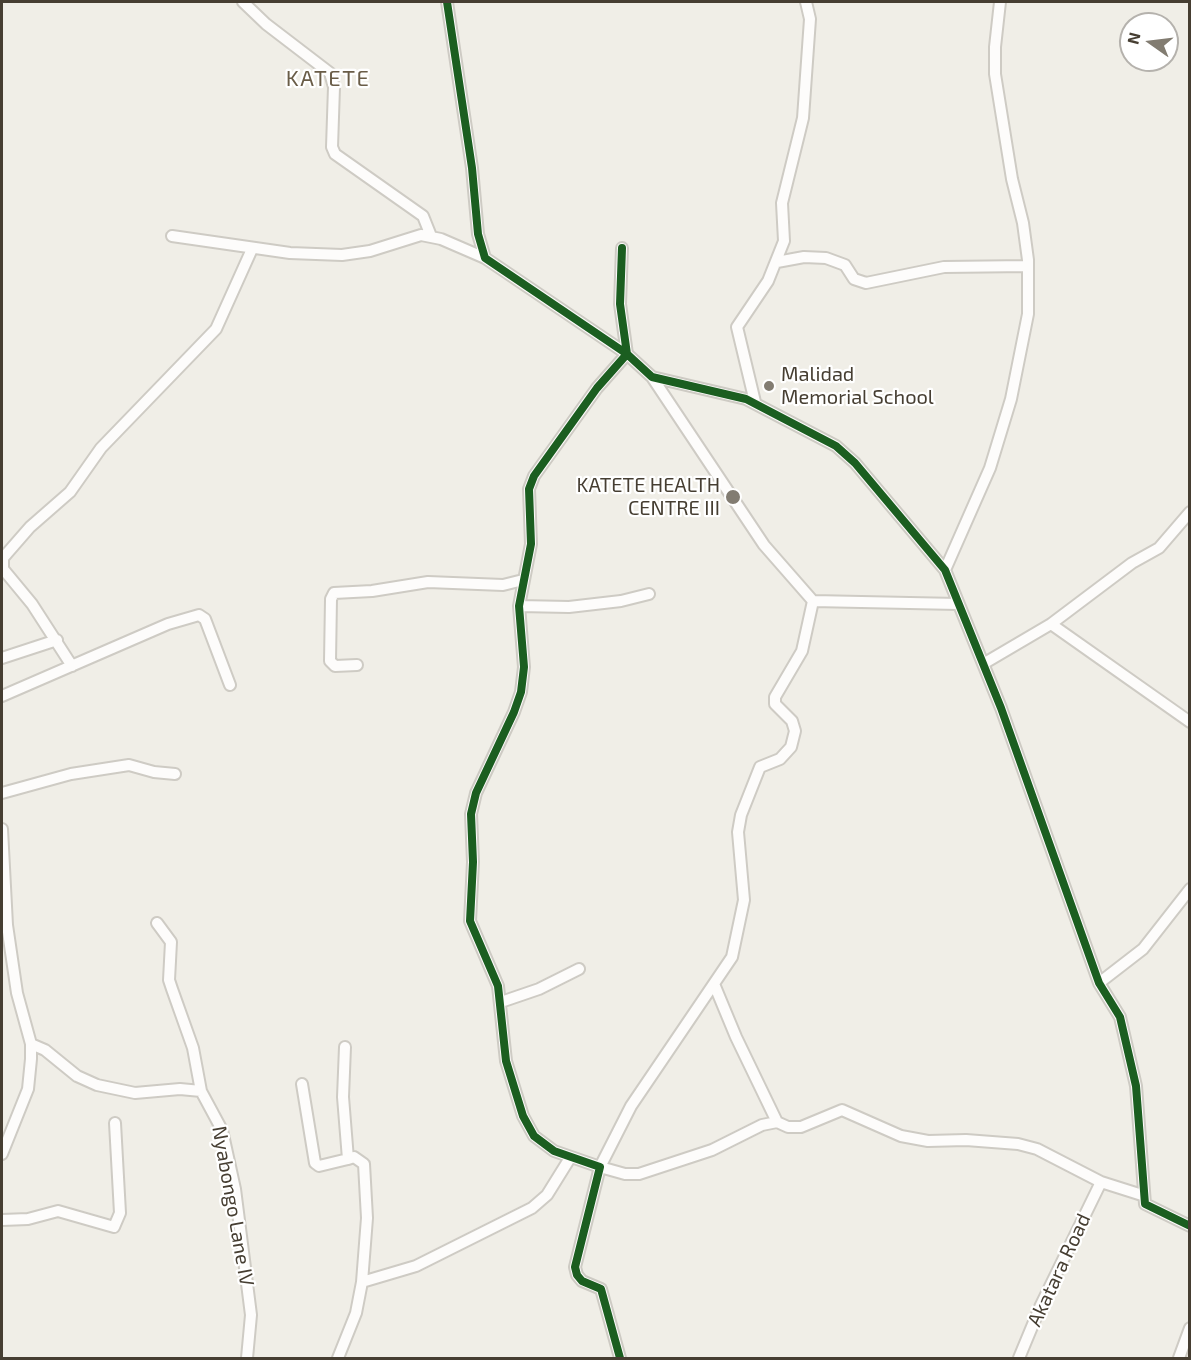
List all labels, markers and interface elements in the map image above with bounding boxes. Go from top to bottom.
north arrow [1119,12,1179,72]
text: N [1122,30,1144,46]
district label: KATETE [286,66,370,92]
place label: Malidad Memorial School [781,362,934,409]
marker: Malidad Memorial School [762,379,776,393]
place label: KATETE HEALTH CENTRE III [577,473,720,520]
marker: KATETE HEALTH CENTRE III [724,488,742,506]
street label: Nyabongo Lane IV [207,1124,259,1288]
street label: Akatara Road [1022,1210,1096,1330]

